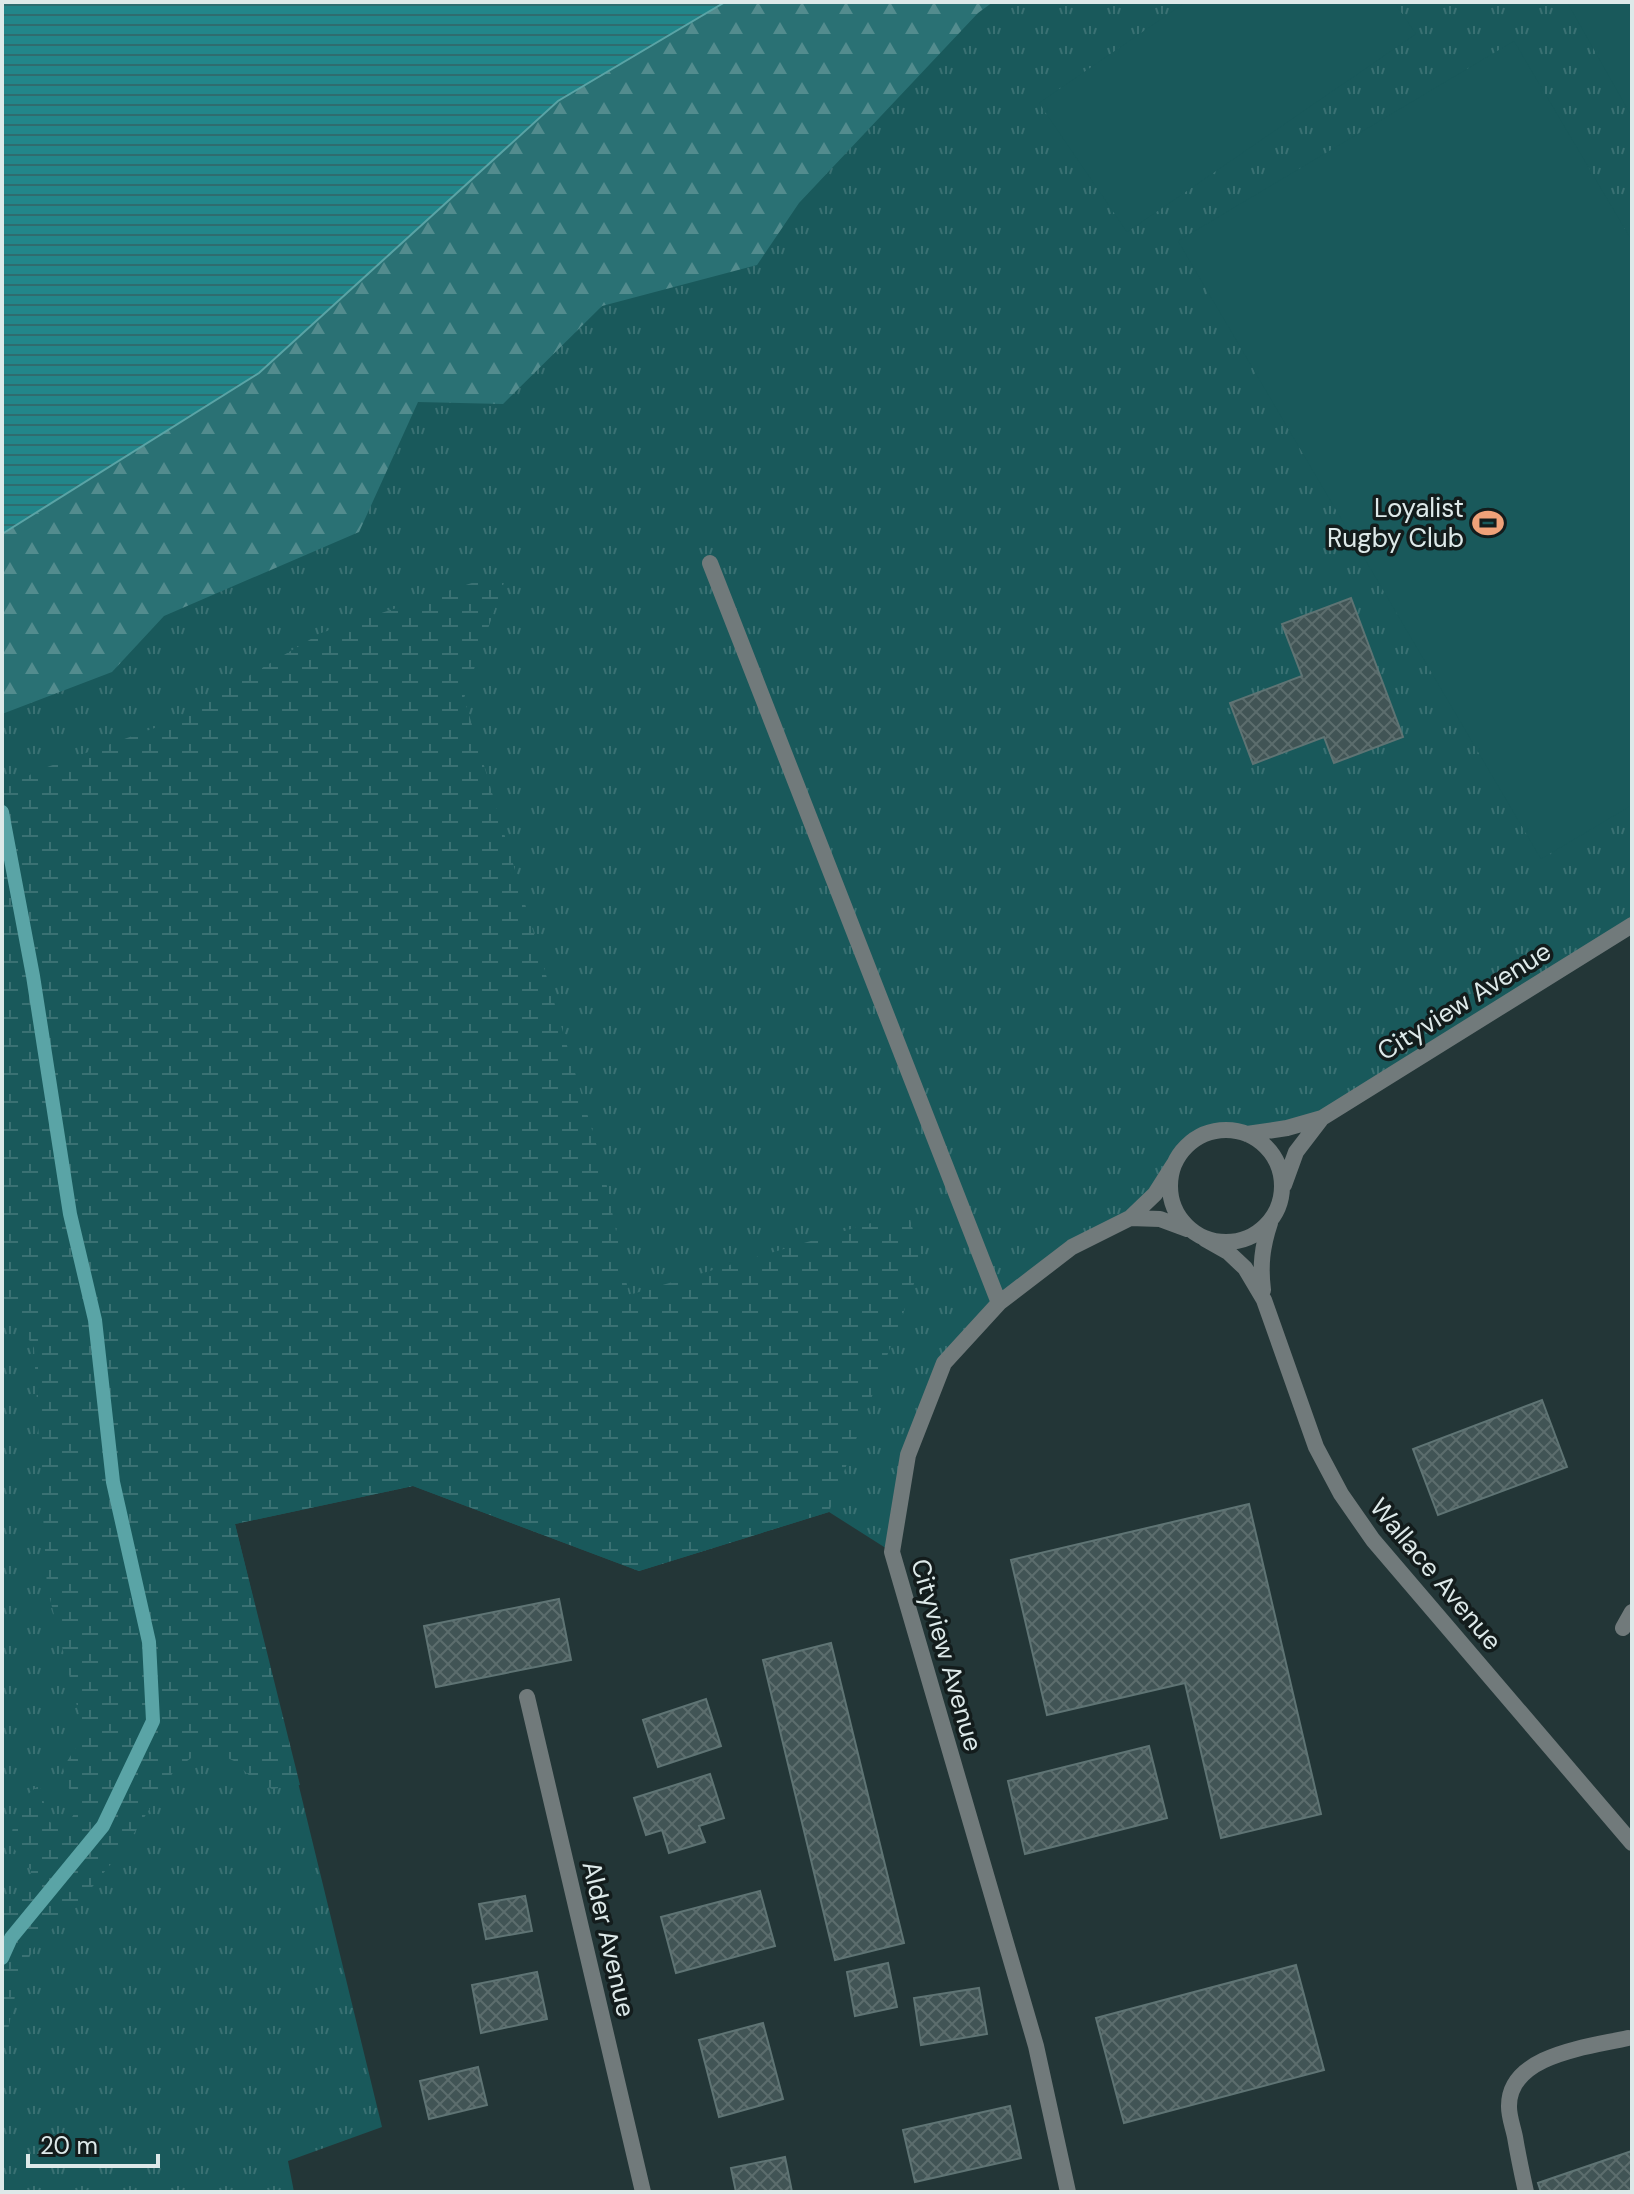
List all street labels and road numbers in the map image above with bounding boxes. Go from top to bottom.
street label: Cityview Avenue [1371,934,1557,1068]
street label: Wallace Avenue [1362,1491,1510,1657]
street label: Cityview Avenue [903,1555,991,1755]
street label: Alder Avenue [575,1858,643,2020]

